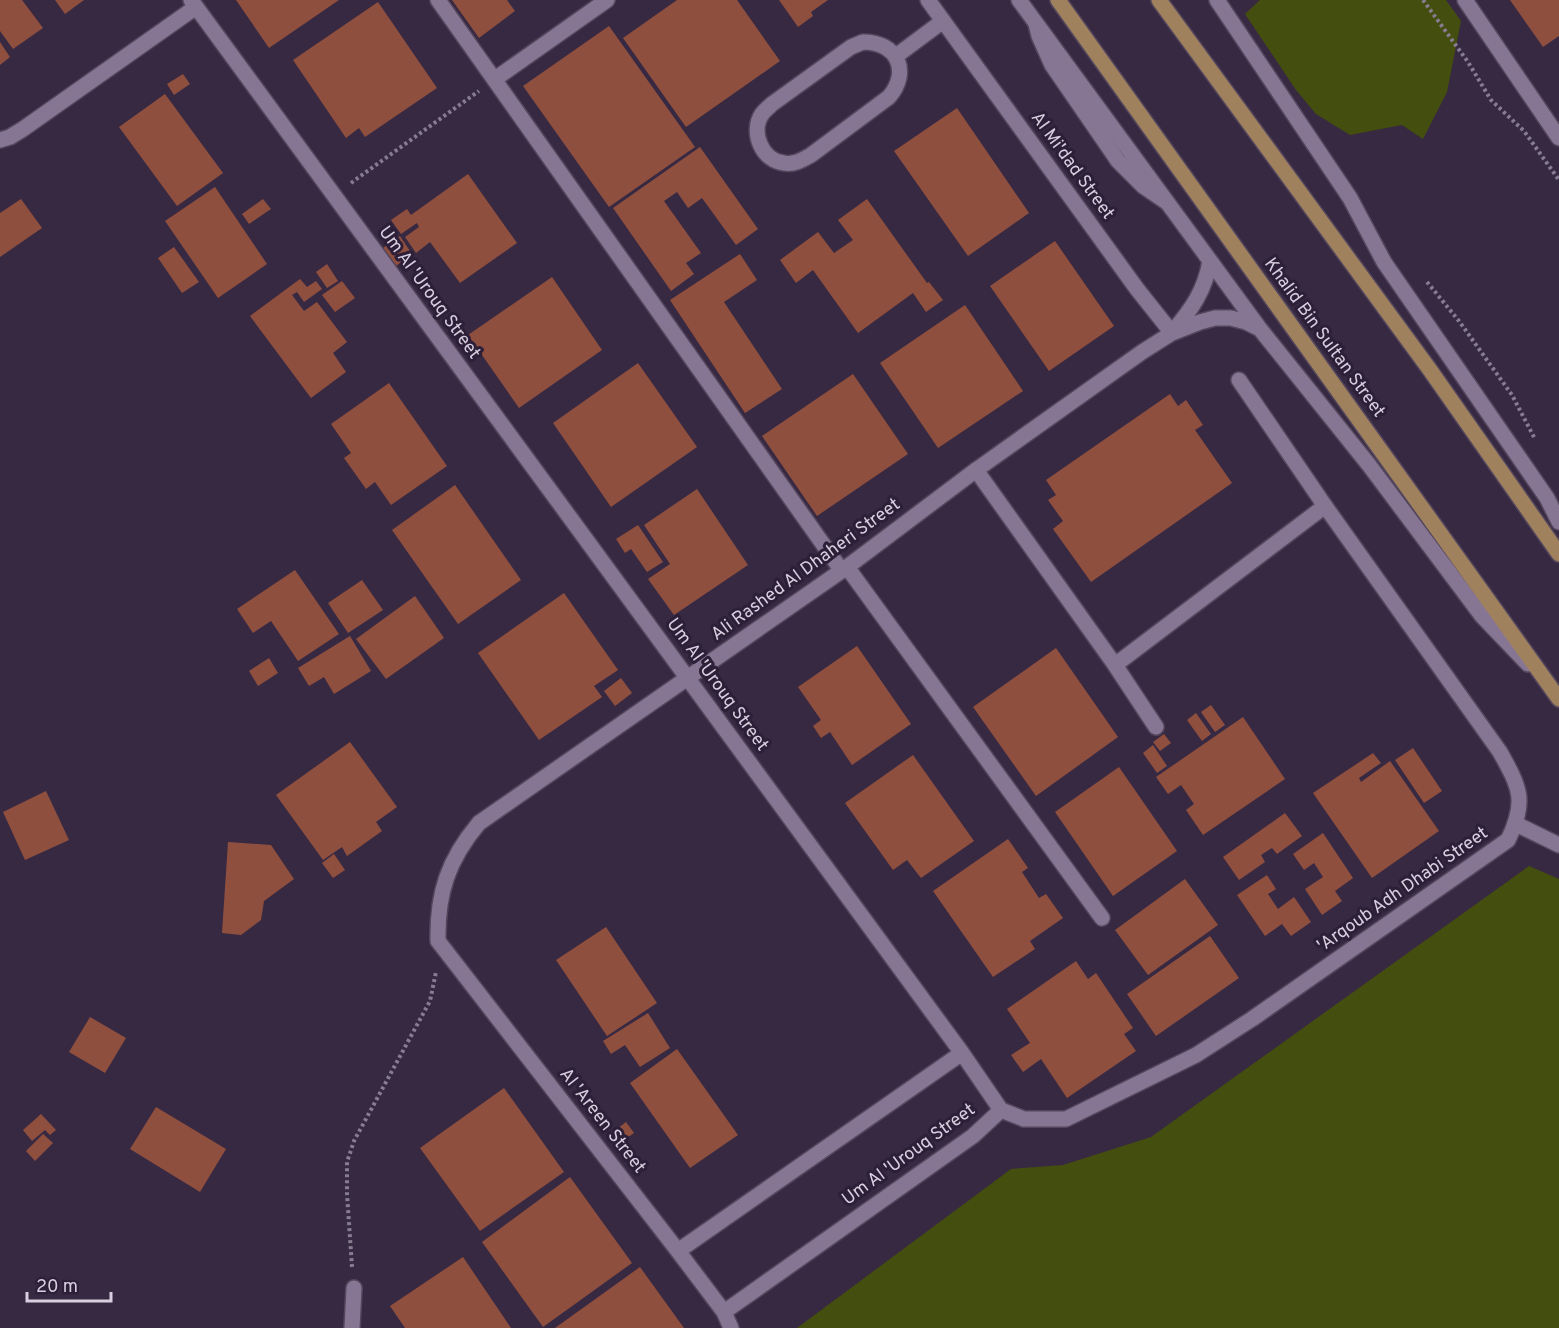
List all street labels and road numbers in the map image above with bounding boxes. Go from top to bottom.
street label: Al Mi'dad Street [1025,108,1119,224]
street label: Um Al 'Urouq Street [373,222,485,364]
street label: Khalid Bin Sultan Street [1258,254,1390,422]
street label: Ali Rashed Al Dhaheri Street [707,494,905,646]
street label: Um Al 'Urouq Street [661,614,773,756]
street label: 'Arqoub Adh Dhabi Street [1313,822,1493,958]
street label: Al 'Areen Street [554,1064,650,1178]
street label: Um Al 'Urouq Street [838,1099,980,1211]

